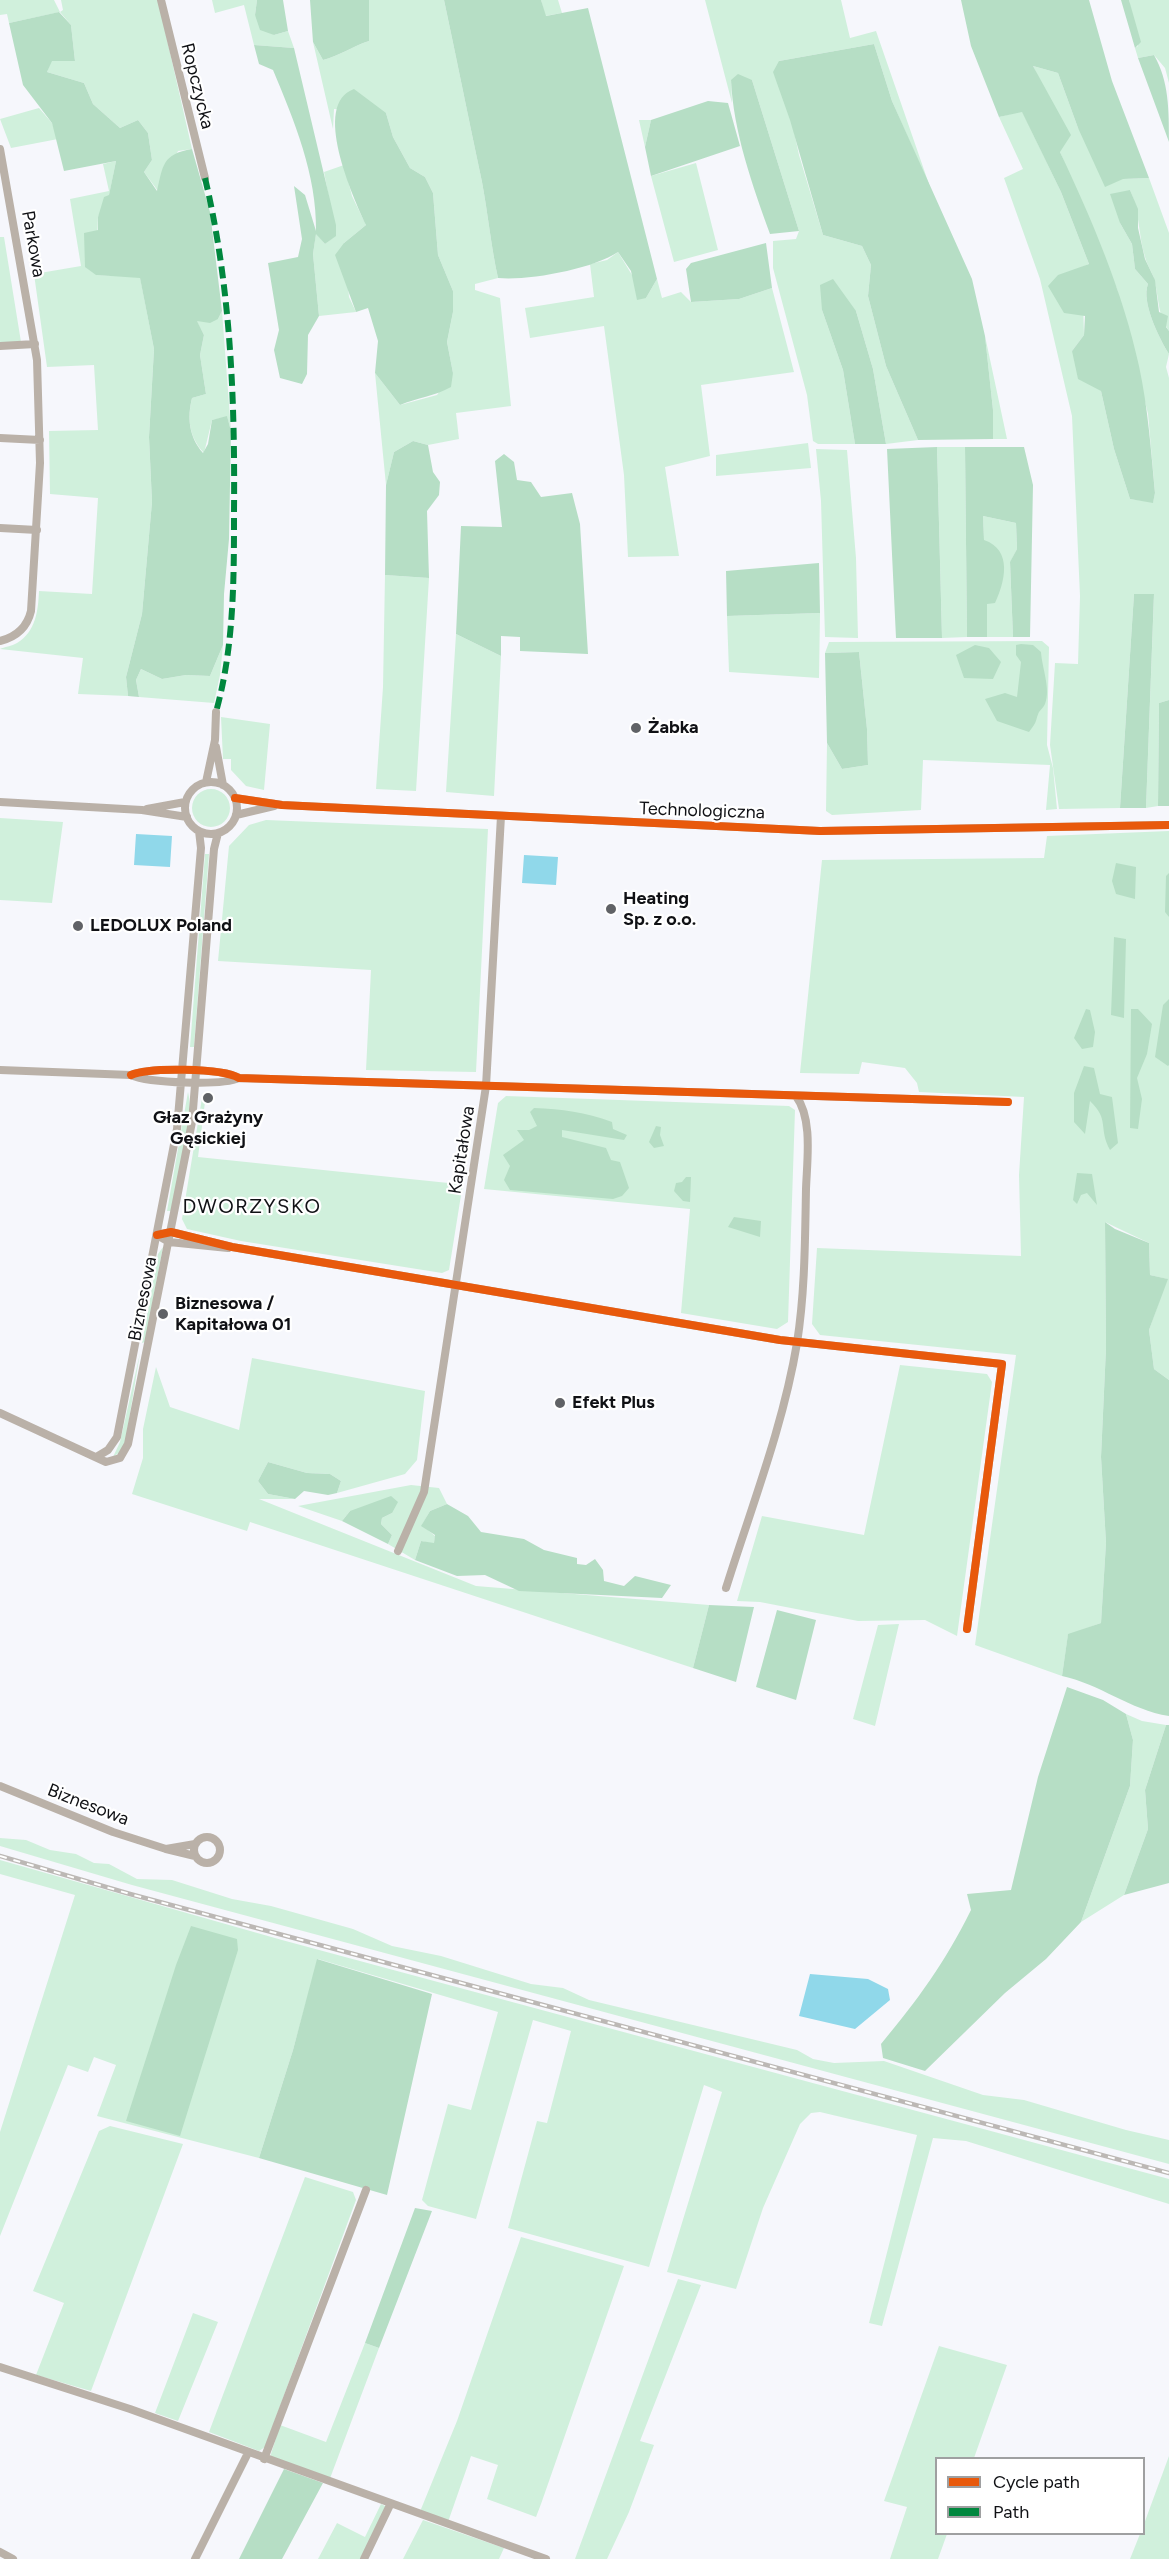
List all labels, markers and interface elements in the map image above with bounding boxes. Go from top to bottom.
street label: Ropczycka [176,41,218,131]
street label: Parkowa [17,209,49,279]
place label: Żabka [648,717,699,739]
marker: Żabka [629,721,643,735]
street label: Technologiczna [639,798,765,824]
place label: Heating Sp. z o.o. [623,888,696,930]
marker: Heating Sp. z o.o. [604,902,618,916]
place label: LEDOLUX Poland [90,915,232,937]
marker: LEDOLUX Poland [71,919,85,933]
marker: Głaz Grażyny Gęsickiej [201,1091,215,1105]
street label: Kapitałowa [444,1104,480,1196]
place label: Głaz Grażyny Gęsickiej [153,1107,263,1150]
district label: DWORZYSKO [182,1195,322,1219]
street label: Biznesowa [124,1255,162,1343]
place label: Biznesowa / Kapitałowa 01 [175,1293,291,1336]
marker: Biznesowa / Kapitałowa 01 [156,1307,170,1321]
place label: Efekt Plus [572,1392,655,1414]
marker: Efekt Plus [553,1396,567,1410]
street label: Biznesowa [44,1780,132,1830]
legend [935,2457,1145,2535]
text: Cycle path [993,2471,1080,2493]
text: Path [993,2501,1029,2523]

